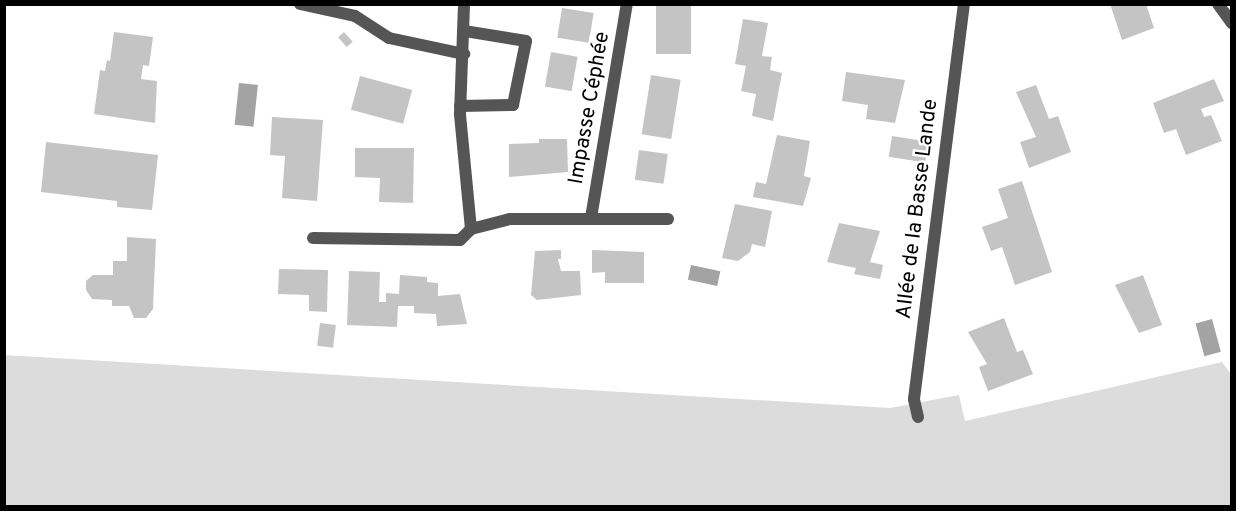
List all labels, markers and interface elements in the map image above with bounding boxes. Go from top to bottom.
street label: Impasse Céphée [564,30,616,186]
street label: Allée de la Basse Lande [892,98,944,320]

